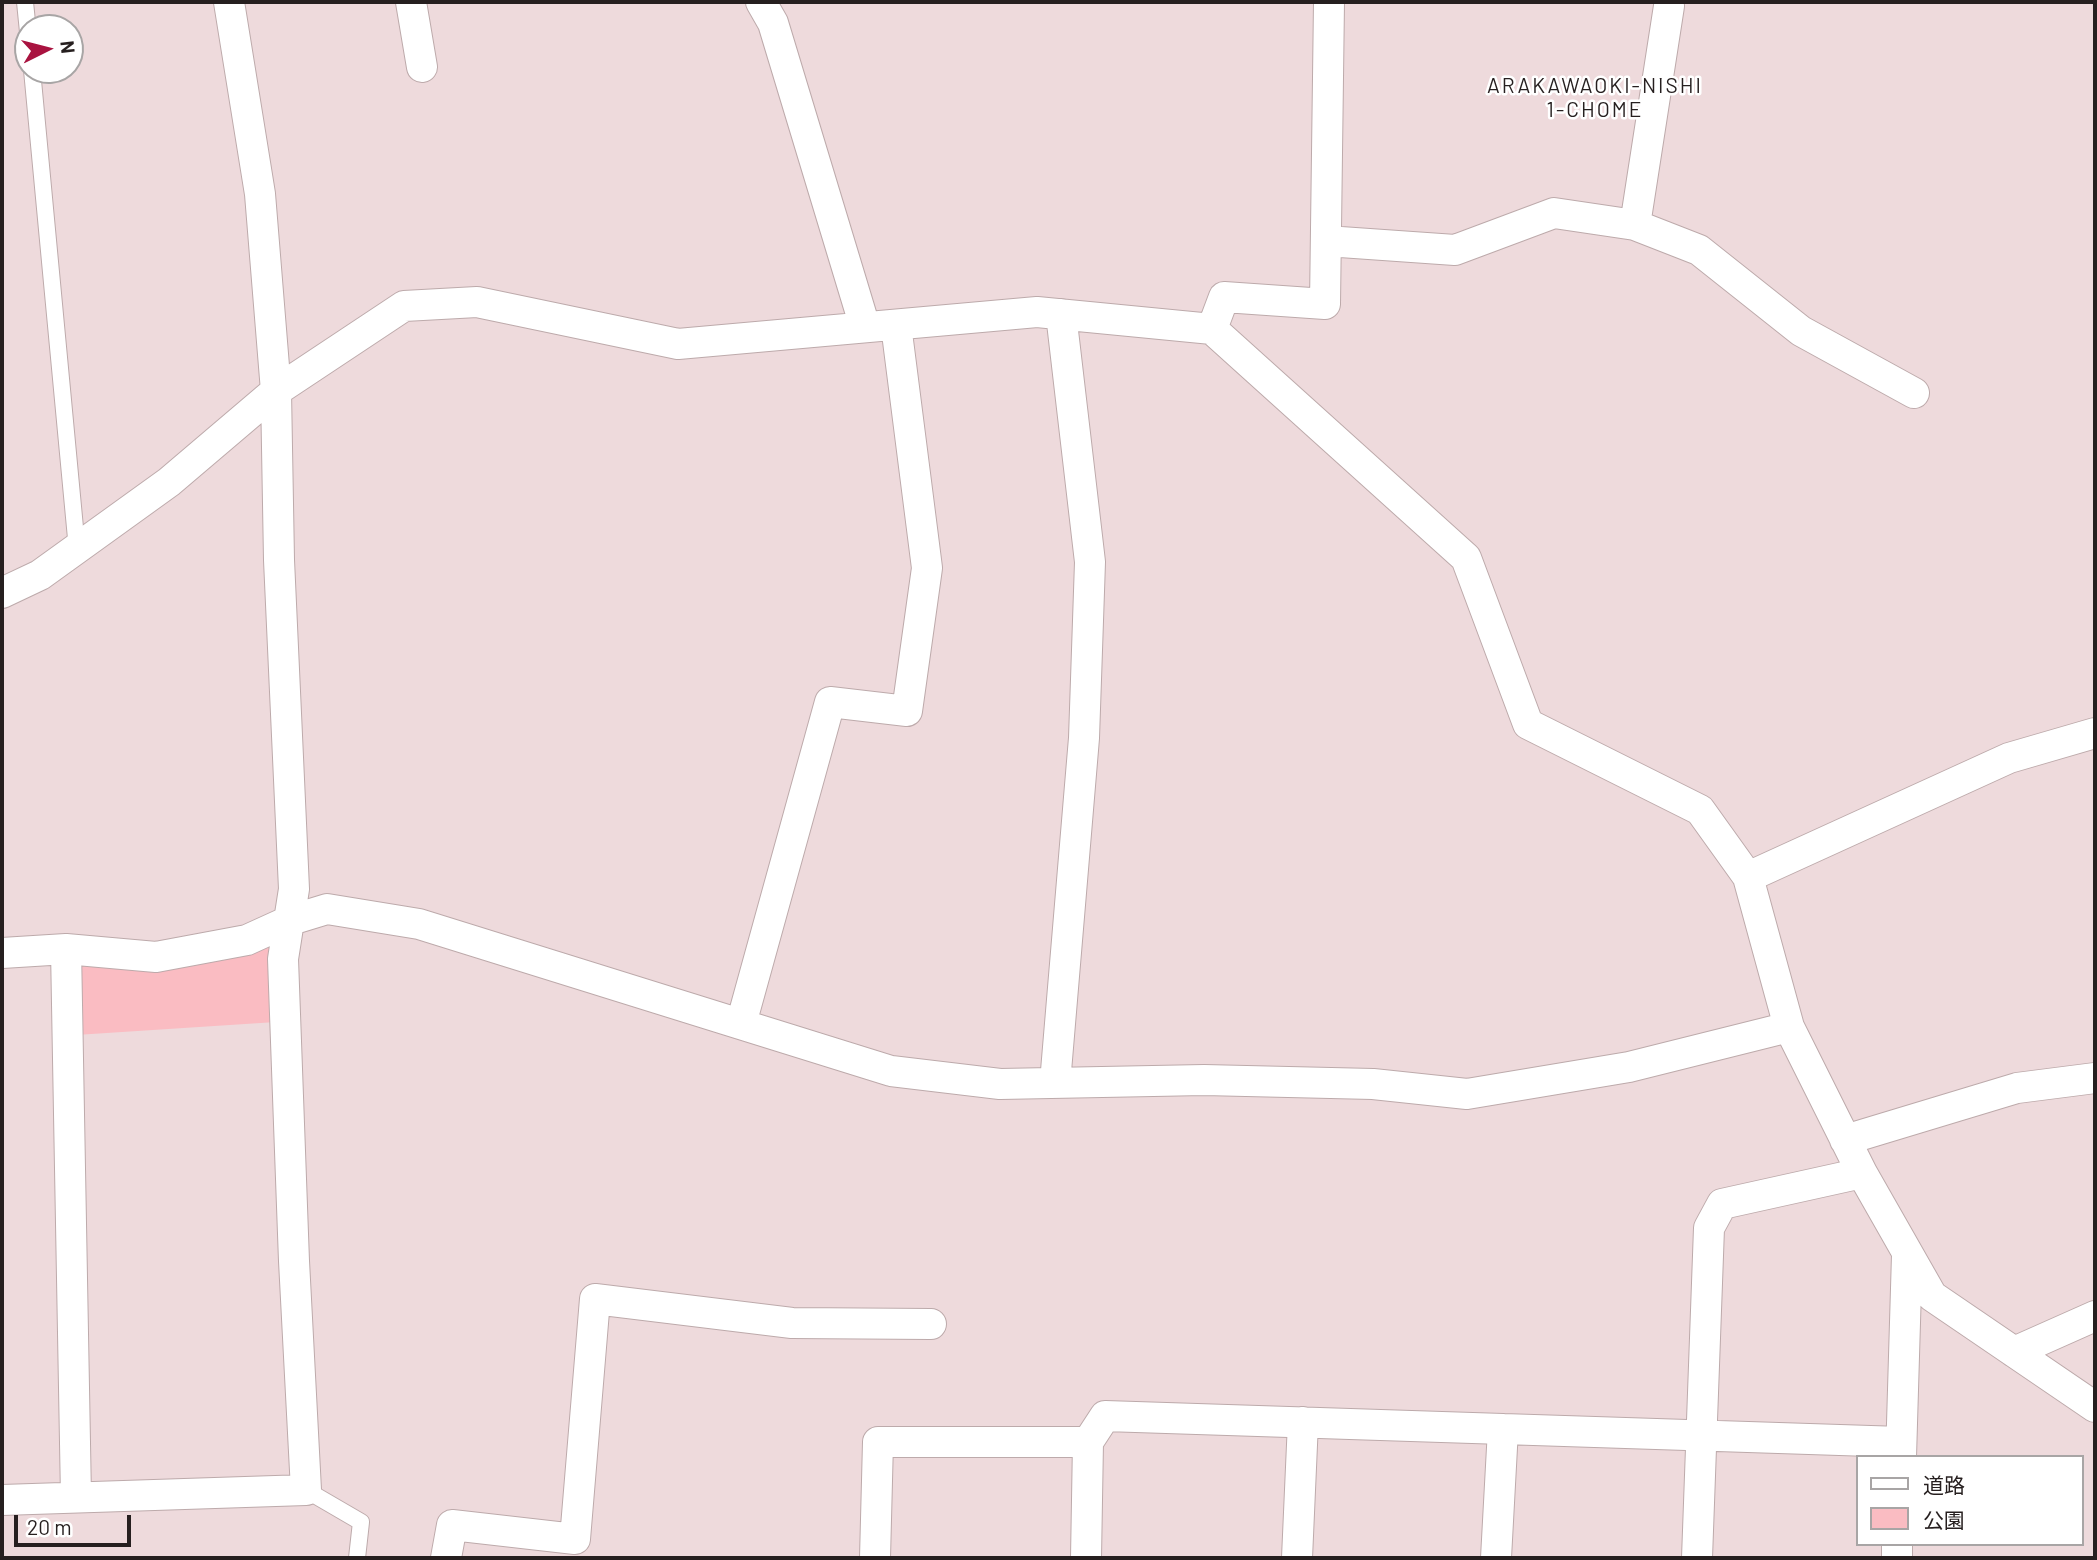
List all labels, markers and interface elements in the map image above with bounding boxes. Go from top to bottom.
north arrow [14,14,84,84]
text: N [56,39,80,54]
district label: ARAKAWAOKI-NISHI 1-CHOME [1489,73,1701,123]
legend [1856,1455,2083,1546]
text: 道路 [1923,1472,1965,1497]
scale bar [18,1500,135,1544]
text: 公園 [1923,1507,1965,1532]
text: 20 m [27,1514,72,1539]

